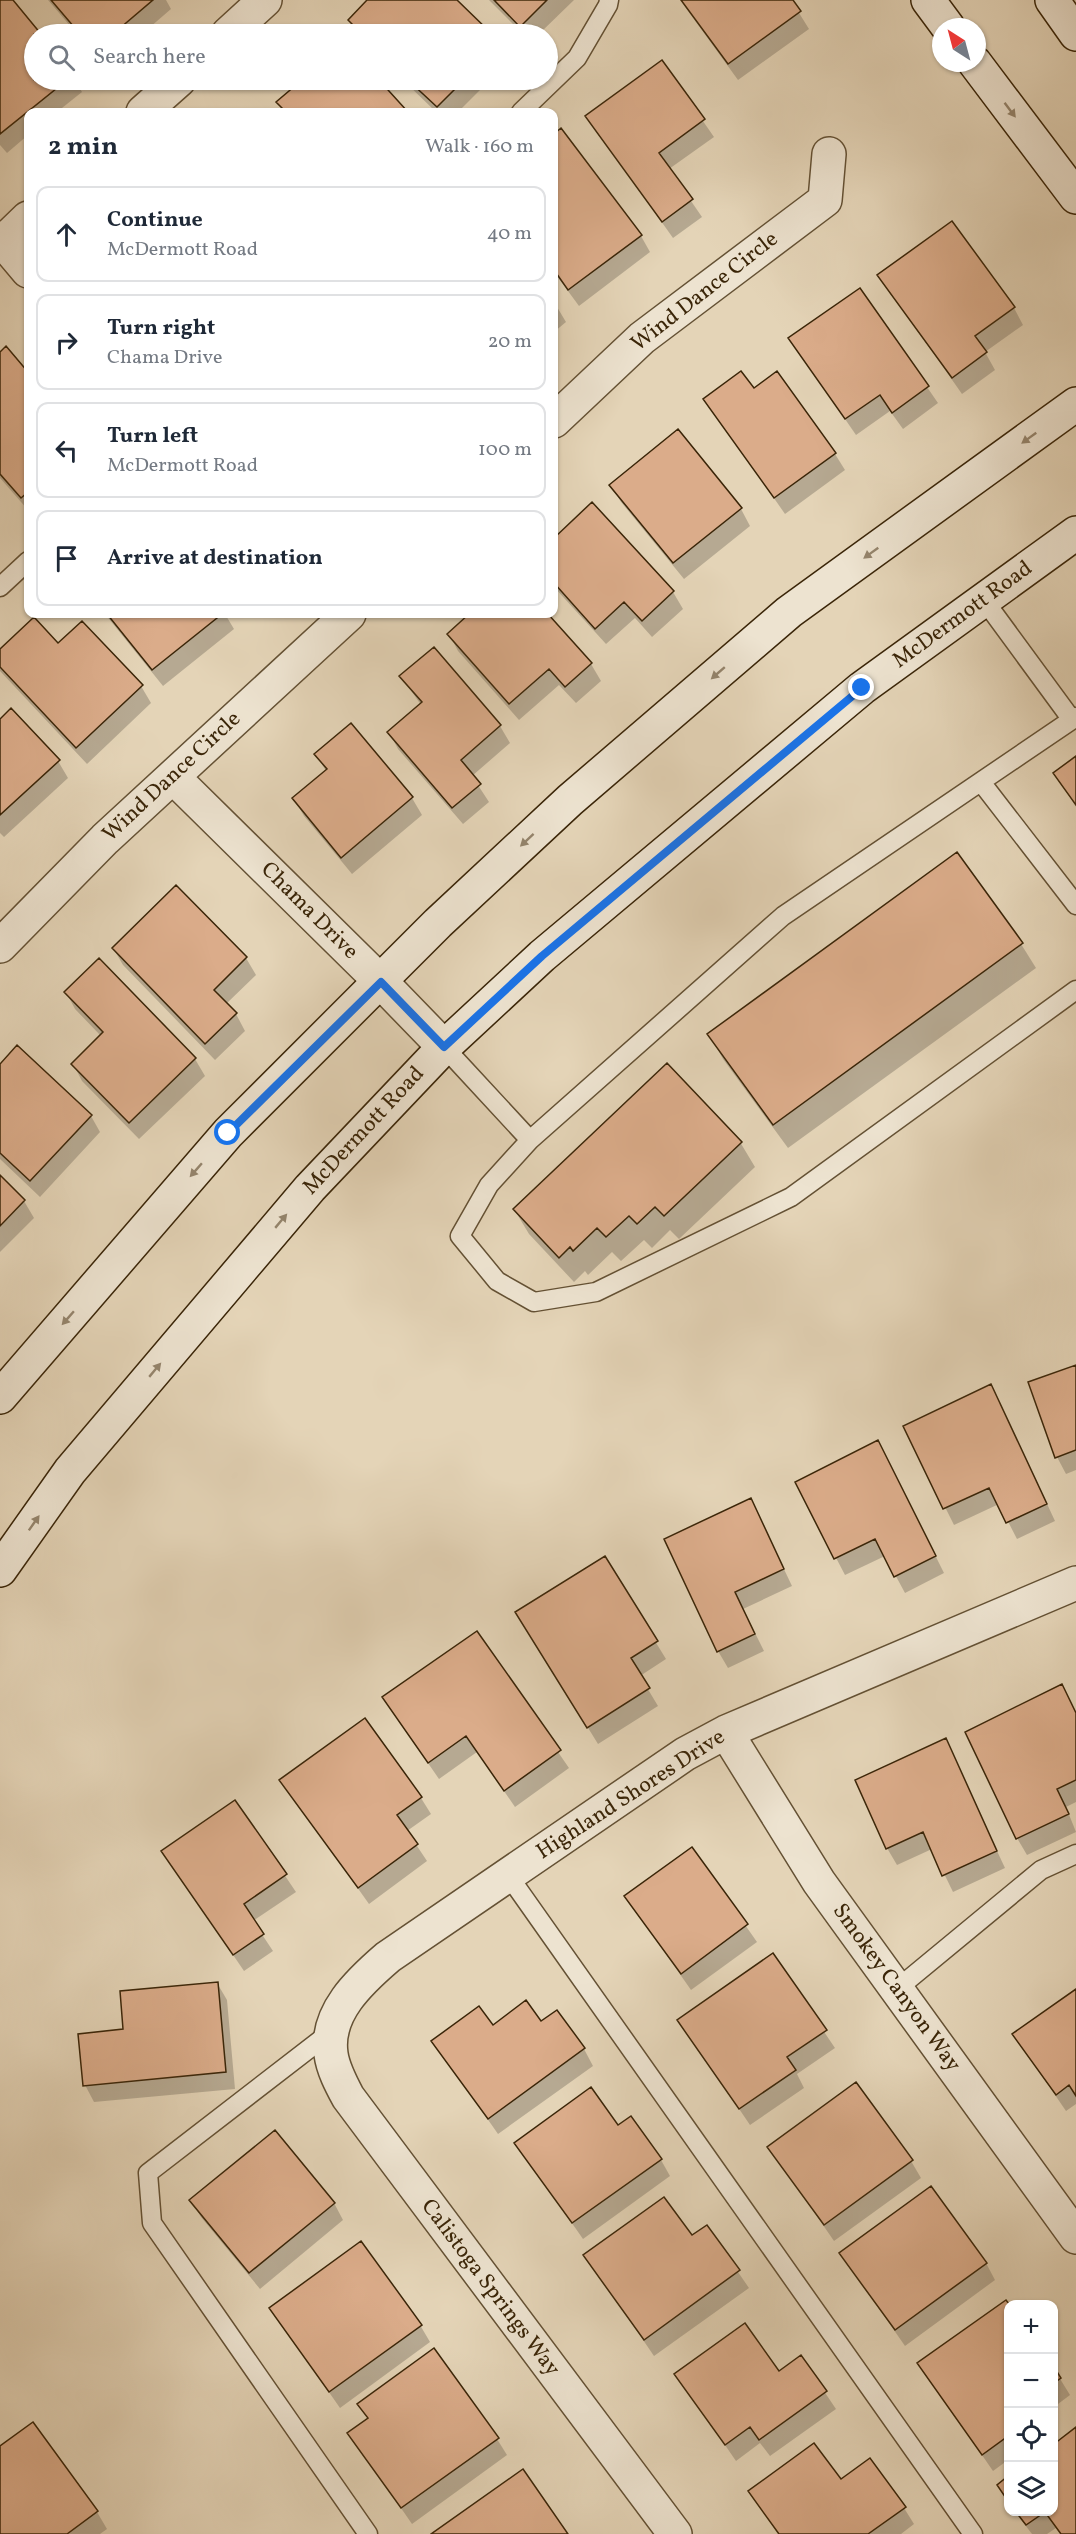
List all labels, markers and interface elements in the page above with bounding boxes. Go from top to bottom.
north arrow [932,18,986,72]
search box [24,24,558,90]
icon: search [45,41,78,74]
text: Search here [93,42,206,73]
one-way arrow [1004,102,1016,117]
text: 2 min [48,129,118,165]
text: Walk · 160 m [425,133,534,161]
text: Continue [107,205,203,236]
icon: ahead [50,218,83,251]
text: 40 m [487,220,532,248]
street label: Wind Dance Circle [625,225,785,359]
text: McDermott Road [107,236,258,264]
text: Turn right [107,313,215,344]
icon: right [50,326,83,359]
text: 20 m [488,328,532,356]
text: Chama Drive [107,344,222,372]
text: Turn left [107,421,198,452]
one-way arrow [1021,432,1037,444]
icon: left [50,434,83,467]
text: 100 m [478,436,532,464]
text: McDermott Road [107,452,258,480]
icon: arrive [50,542,83,575]
text: Arrive at destination [107,543,323,574]
one-way arrow [863,546,878,558]
street label: McDermott Road [887,554,1039,676]
one-way arrow [711,666,726,679]
route end [848,674,874,700]
street label: Wind Dance Circle [96,705,248,849]
one-way arrow [520,833,535,846]
street label: Chama Drive [253,855,365,967]
street label: McDermott Road [296,1060,432,1202]
route start [214,1119,240,1145]
one-way arrow [190,1162,203,1177]
one-way arrow [275,1213,288,1229]
one-way arrow [62,1310,75,1326]
one-way arrow [149,1362,162,1378]
one-way arrow [28,1515,40,1531]
street label: Highland Shores Drive [531,1722,731,1868]
street label: Smokey Canyon Way [824,1898,968,2079]
street label: Calistoga Springs Way [413,2193,567,2383]
map controls [1004,2300,1058,2516]
button: + [1004,2300,1058,2354]
button: − [1004,2354,1058,2408]
button: locate [1004,2408,1058,2462]
button: layers [1004,2462,1058,2516]

